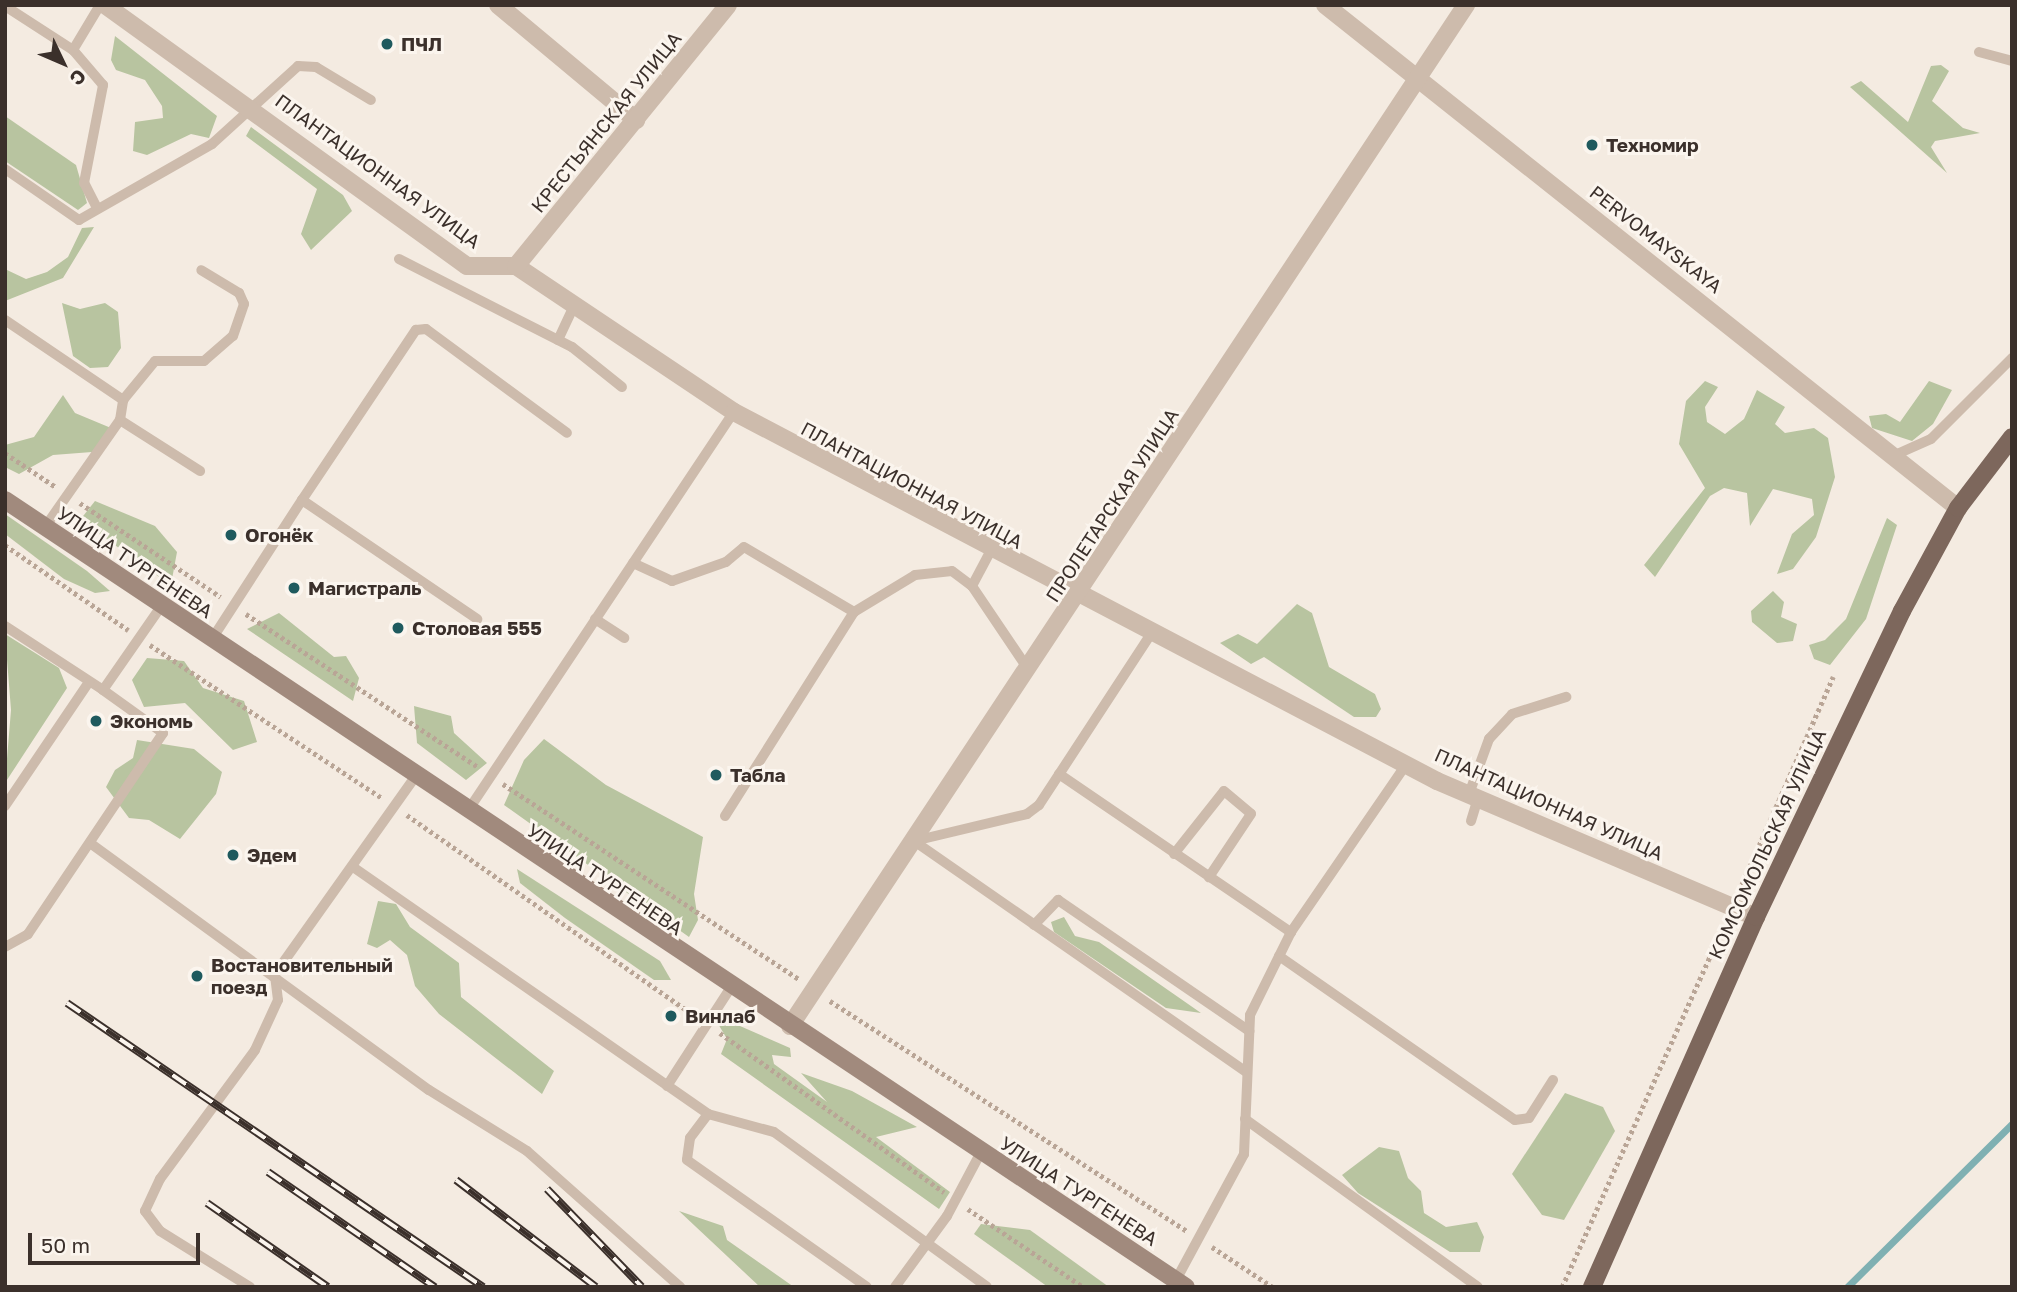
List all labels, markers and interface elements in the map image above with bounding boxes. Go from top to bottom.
street label: КРЕСТЬЯНСКАЯ УЛИЦА [526,27,686,217]
north arrow [28,28,98,98]
place label: ПЧЛ [401,33,442,55]
marker: ПЧЛ [379,36,395,52]
text: С [66,65,91,91]
street label: ПЛАНТАЦИОННАЯ УЛИЦА [271,89,485,253]
place label: Техномир [1606,134,1699,156]
marker: Техномир [1584,137,1600,153]
street label: PERVOMAYSKAYA [1585,180,1727,298]
street label: ПРОЛЕТАРСКАЯ УЛИЦА [1041,404,1183,606]
street label: ПЛАНТАЦИОННАЯ УЛИЦА [797,417,1027,553]
street label: УЛИЦА ТУРГЕНЕВА [53,501,217,623]
place label: Огонёк [245,524,313,546]
marker: Огонёк [223,527,239,543]
place label: Магистраль [308,577,422,599]
marker: Магистраль [286,580,302,596]
place label: Столовая 555 [412,617,542,639]
marker: Столовая 555 [390,620,406,636]
place label: Экономь [110,710,193,732]
marker: Экономь [88,713,104,729]
street label: КОМСОМОЛЬСКАЯ УЛИЦА [1704,725,1830,963]
street label: ПЛАНТАЦИОННАЯ УЛИЦА [1431,743,1667,865]
place label: Табла [730,764,785,786]
marker: Табла [708,767,724,783]
street label: УЛИЦА ТУРГЕНЕВА [523,818,687,940]
place label: Эдем [247,844,297,866]
marker: Эдем [225,847,241,863]
place label: Востановительный поезд [211,954,393,998]
marker: Востановительный поезд [189,968,205,984]
place label: Винлаб [685,1005,755,1027]
marker: Винлаб [663,1008,679,1024]
street label: УЛИЦА ТУРГЕНЕВА [996,1132,1162,1250]
scale bar [32,1218,203,1262]
text: 50 m [41,1232,90,1258]

